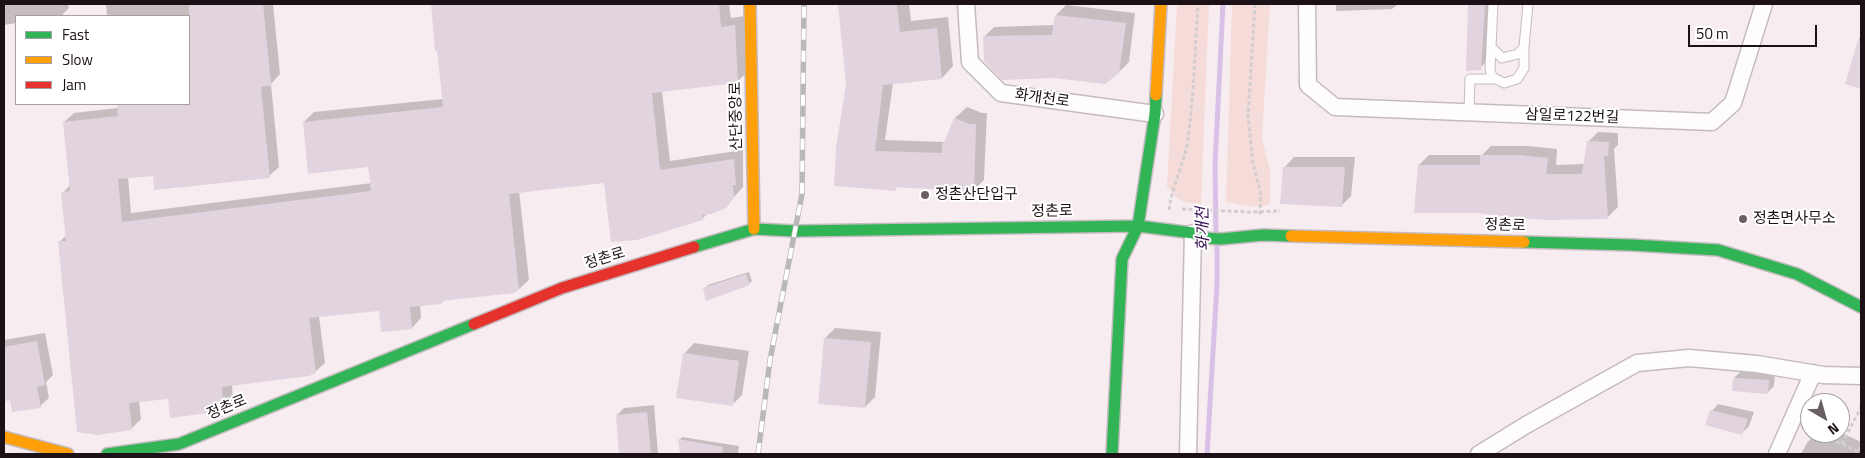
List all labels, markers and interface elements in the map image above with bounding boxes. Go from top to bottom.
legend [15,15,190,105]
scale bar [1690,15,1819,47]
text: 50 m [1696,22,1729,45]
text: Fast [62,23,89,46]
text: Slow [62,48,93,71]
text: Jam [62,73,86,96]
street label: 산단중앙로 [727,81,747,151]
street label: 화개천로 [1013,86,1071,112]
street label: 삼일로122번길 [1525,106,1619,128]
place label: 정촌산단입구 [935,186,1018,204]
marker: 정촌산단입구 [919,189,931,201]
street label: 정촌로 [1031,203,1073,221]
water label: 화개천 [1194,207,1214,251]
place label: 정촌면사무소 [1753,210,1836,228]
marker: 정촌면사무소 [1737,213,1749,225]
street label: 정촌로 [1484,216,1526,236]
street label: 정촌로 [583,244,627,274]
street label: 정촌로 [204,392,250,424]
north arrow [1800,393,1850,443]
text: N [1824,418,1844,441]

